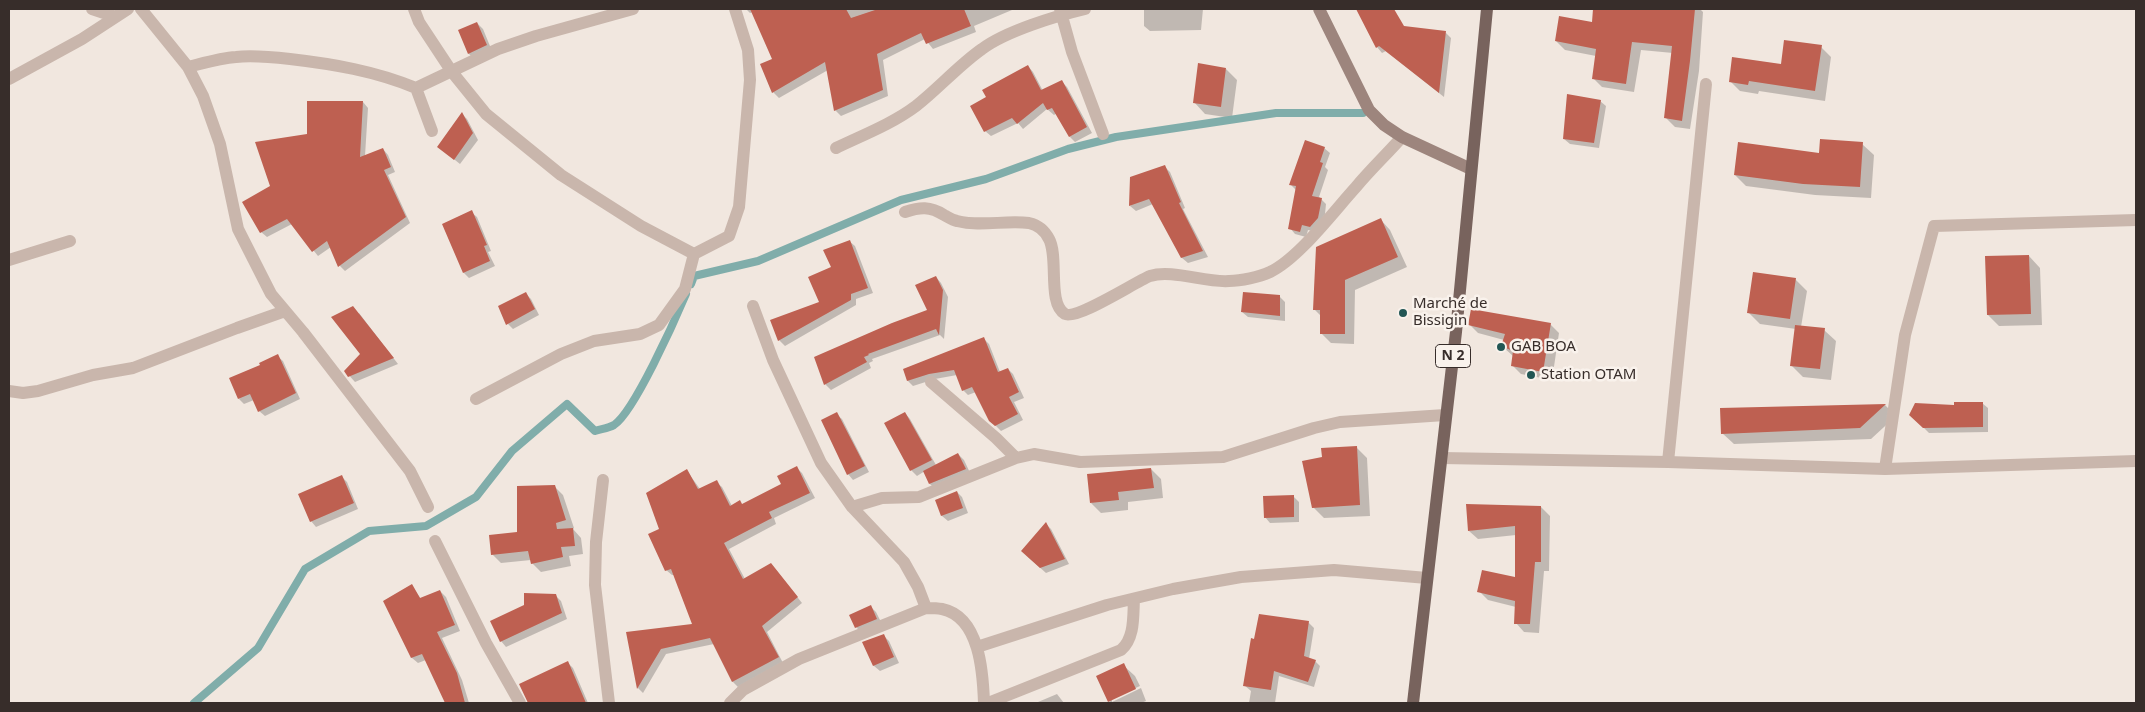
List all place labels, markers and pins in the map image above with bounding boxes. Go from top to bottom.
place label: Marché de Bissigin [1413,295,1487,330]
marker: Marché de Bissigin [1397,307,1409,319]
place label: GAB BOA [1511,338,1576,356]
marker: GAB BOA [1495,341,1507,353]
place label: Station OTAM [1541,366,1636,384]
marker: Station OTAM [1525,369,1537,381]

